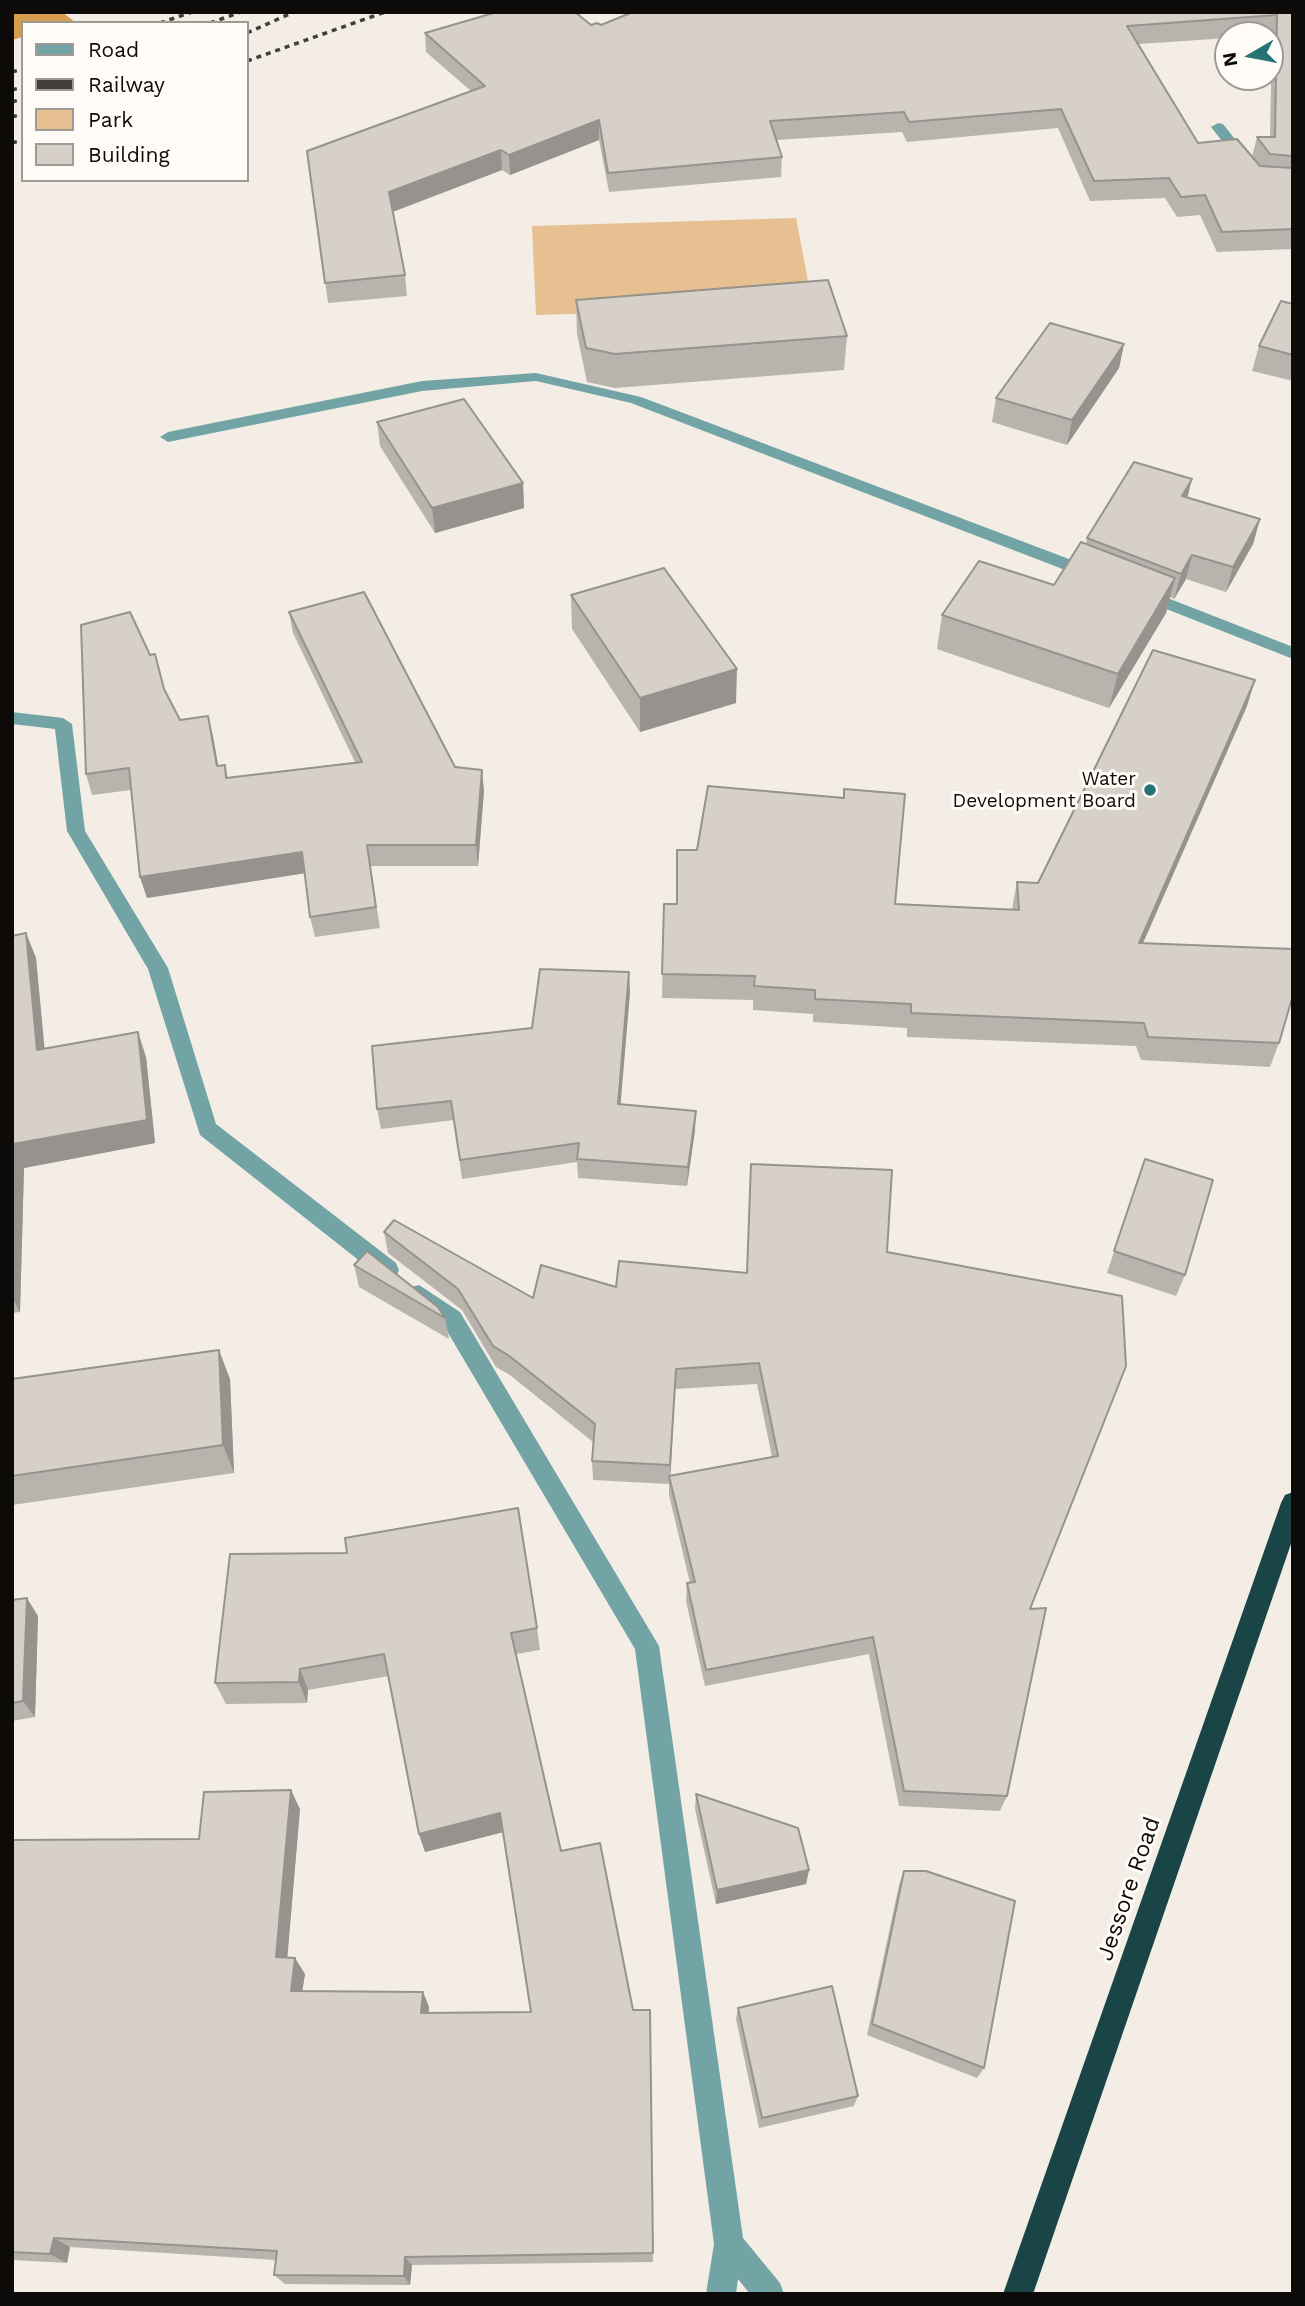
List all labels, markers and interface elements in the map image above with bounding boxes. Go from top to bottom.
legend [21,21,248,182]
north arrow [1214,21,1284,91]
text: Road [88,37,139,62]
text: N [1217,50,1242,68]
text: Railway [88,72,165,97]
text: Park [88,107,133,132]
text: Building [88,142,170,167]
place label: Water Development Board [953,768,1136,812]
marker: Water Development Board [1142,782,1158,798]
street label: Jessore Road [1091,1813,1167,1965]

